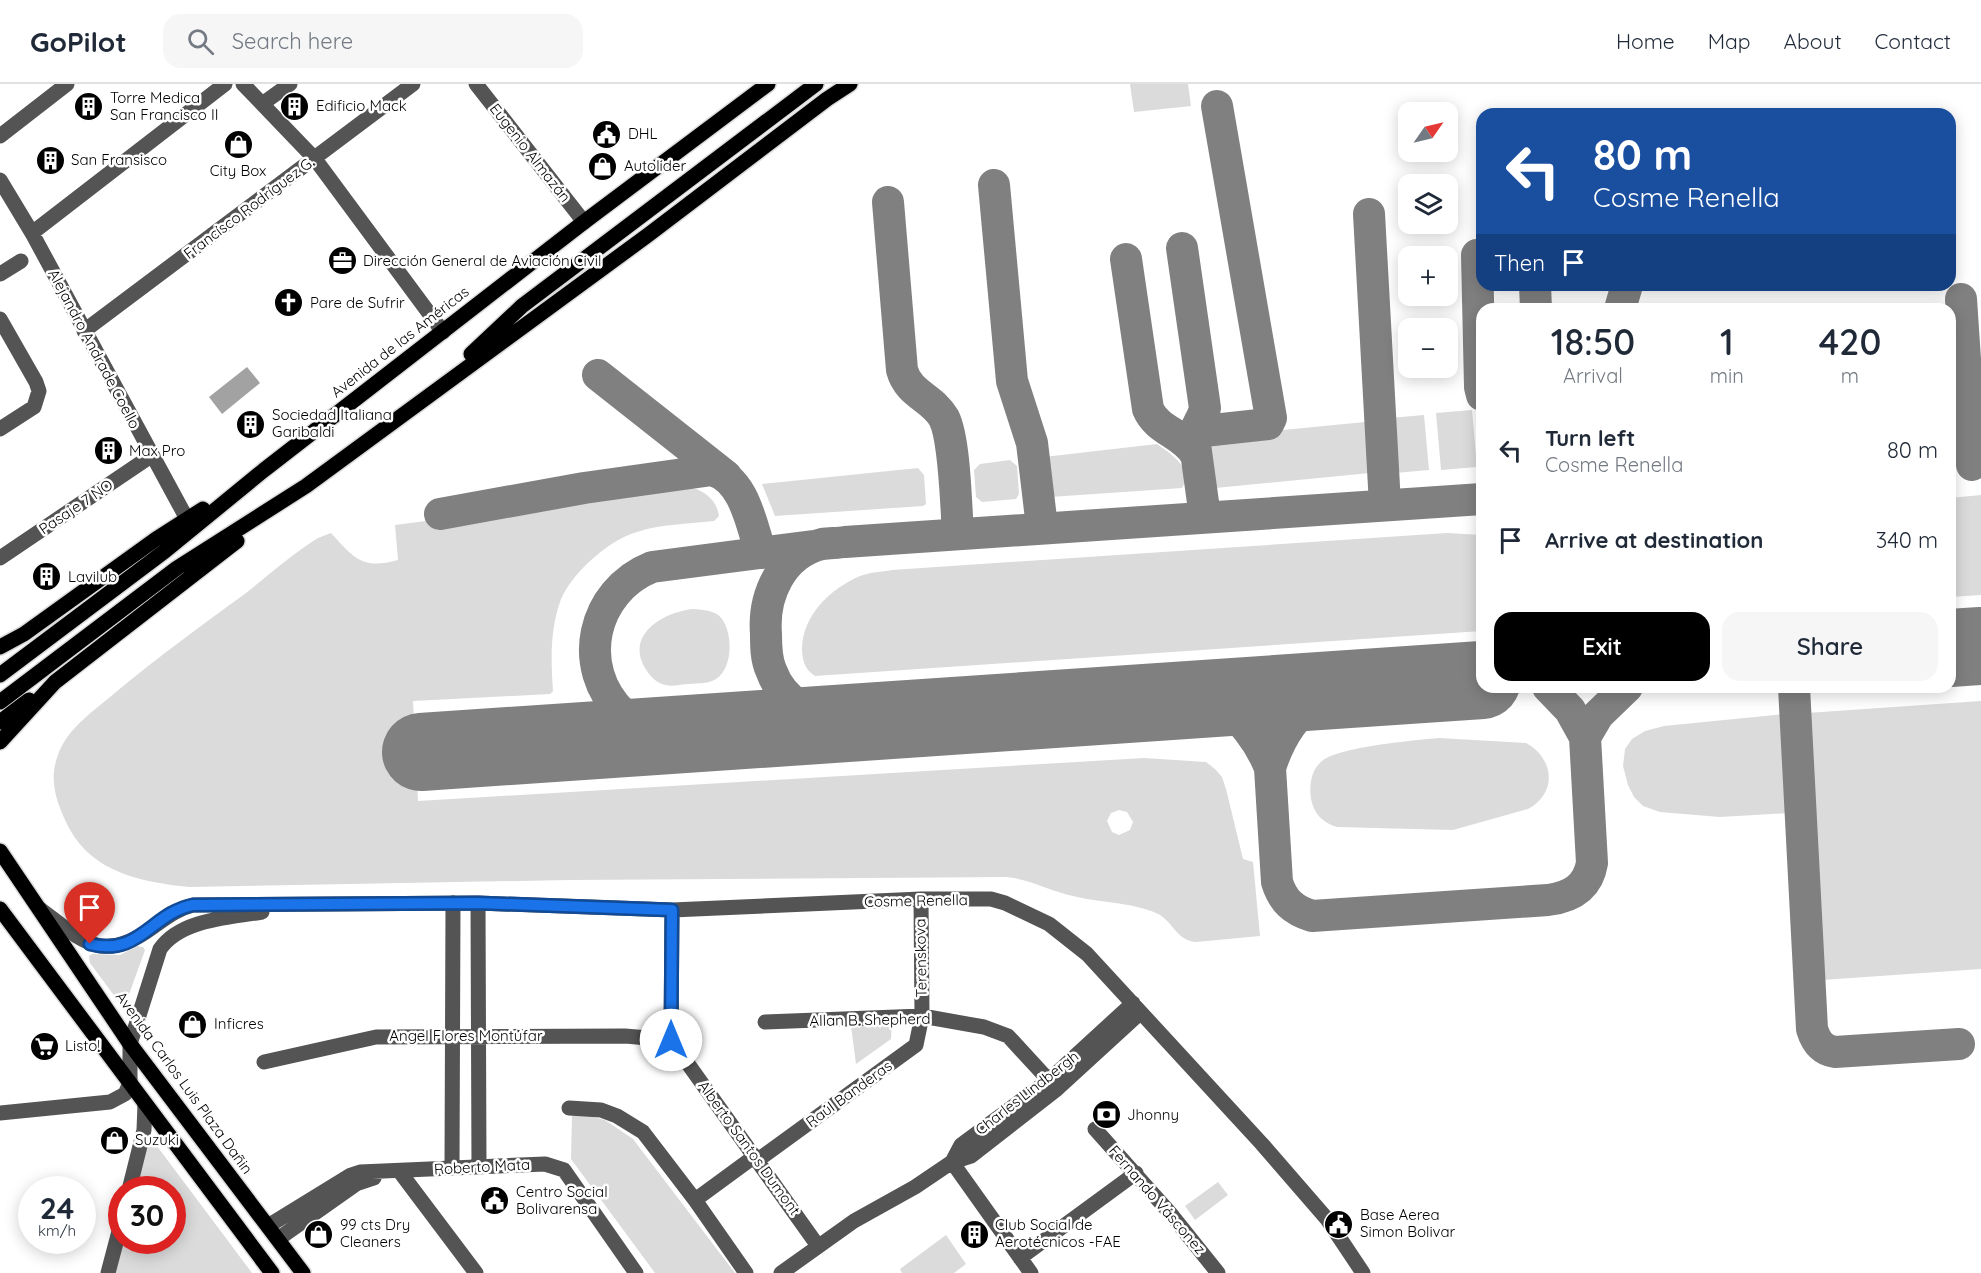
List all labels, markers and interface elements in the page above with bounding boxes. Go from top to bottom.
search box [163,14,583,68]
text: GoPilot [30,24,127,59]
icon: search [184,25,217,58]
text: Search here [232,27,353,55]
text: Home [1616,28,1675,54]
text: Map [1708,28,1751,54]
text: About [1784,28,1842,54]
text: Contact [1875,28,1951,54]
place label: Torre Medica San Francisco II [110,88,218,124]
building icon: Edificio Mack [279,90,311,122]
building icon: Torre Medica San Francisco II [73,91,105,123]
place label: Edificio Mack [316,96,407,115]
street label: Eugenio Almazán [486,99,575,206]
north arrow [1398,102,1458,162]
map controls [1398,102,1458,378]
public building icon: DHL [591,118,623,150]
place label: DHL [628,124,658,143]
shop icon: City Box [222,128,254,160]
text: 80 m [1593,128,1692,181]
icon: left [1494,132,1572,210]
building icon: San Fransisco [34,144,66,176]
place label: San Fransisco [71,150,167,169]
shop icon: Autolider [587,150,619,182]
street label: Francísco Rodríguez G. [180,152,318,263]
place label: Autolider [624,156,686,175]
place label: City Box [210,161,266,180]
button: layers [1398,174,1458,234]
text: Cosme Renella [1593,180,1780,214]
office icon: Dirección General de Aviación Civil [326,245,358,277]
button: + [1398,246,1458,306]
icon: arrive [1557,246,1590,279]
text: Then [1494,249,1545,277]
place label: Dirección General de Aviación Civil [363,251,601,270]
street label: Alejandro Andrade Coello [44,266,145,432]
street label: Avenida de las Américas [327,282,472,401]
church icon: Pare de Sufrir [273,287,305,319]
place label: Pare de Sufrir [310,293,405,312]
button: − [1398,318,1458,378]
text: 18:50 [1551,319,1635,364]
text: 1 [1720,319,1734,364]
text: 420 [1819,319,1881,364]
text: Arrival [1563,363,1623,388]
text: min [1710,363,1744,388]
text: m [1841,363,1859,388]
place label: Sociedad Italiana Garibaldi [272,405,392,441]
building icon: Sociedad Italiana Garibaldi [235,408,267,440]
text: Turn left [1545,424,1635,452]
icon: left [1494,434,1527,467]
building icon: Max Pro [92,435,124,467]
text: 80 m [1887,436,1938,464]
place label: Max Pro [129,441,185,460]
text: Cosme Renella [1545,452,1683,477]
street label: Pasaje 7 NO [35,475,116,538]
icon: arrive [1494,524,1527,557]
text: Arrive at destination [1545,526,1763,554]
text: 340 m [1876,526,1938,554]
building icon: Lavilub [31,561,63,593]
place label: Lavilub [68,567,117,586]
button: Exit [1494,612,1710,681]
button: Share [1722,612,1938,681]
pin [64,882,115,944]
street label: Cosme Renella [864,890,968,911]
icon: arrive [73,891,106,924]
street label: Terenskova [910,918,931,998]
street label: Avenida Carlos Luis Plaza Dañin [112,988,257,1178]
shop icon: Inficres [177,1008,209,1040]
position arrow [639,1008,703,1072]
street label: Allan B. Shepherd [809,1009,931,1030]
place label: Inficres [214,1014,264,1033]
street label: Angel Flores Montúfar [389,1026,543,1045]
supermarket icon: Listo! [28,1030,60,1062]
place label: Listo! [65,1036,100,1055]
street label: Charles Lindbergh [971,1046,1082,1139]
street label: Raúl Banderas [802,1056,896,1131]
street label: Alberto Santos Dumont [694,1077,805,1219]
bank icon: Jhonny [1090,1099,1122,1131]
place label: Jhonny [1127,1105,1179,1124]
shop icon: Suzuki [98,1124,130,1156]
place label: Suzuki [135,1130,179,1149]
street label: Fernando Vásconez [1105,1141,1210,1258]
street label: Roberto Mata [433,1154,531,1179]
speed limit sign: 30 [108,1176,186,1254]
place label: Centro Social Bolivarensa [516,1182,608,1218]
public building icon: Centro Social Bolivarensa [479,1185,511,1217]
text: 24 [40,1189,74,1227]
place label: Base Aerea Simon Bolivar [1360,1205,1456,1241]
public building icon: Base Aerea Simon Bolivar [1323,1208,1355,1240]
place label: 99 cts Dry Cleaners [340,1215,410,1251]
place label: Club Social de Aerotécnicos -FAE [995,1215,1121,1251]
shop icon: 99 cts Dry Cleaners [303,1218,335,1250]
building icon: Club Social de Aerotécnicos -FAE [958,1218,990,1250]
text: km/h [38,1221,76,1240]

